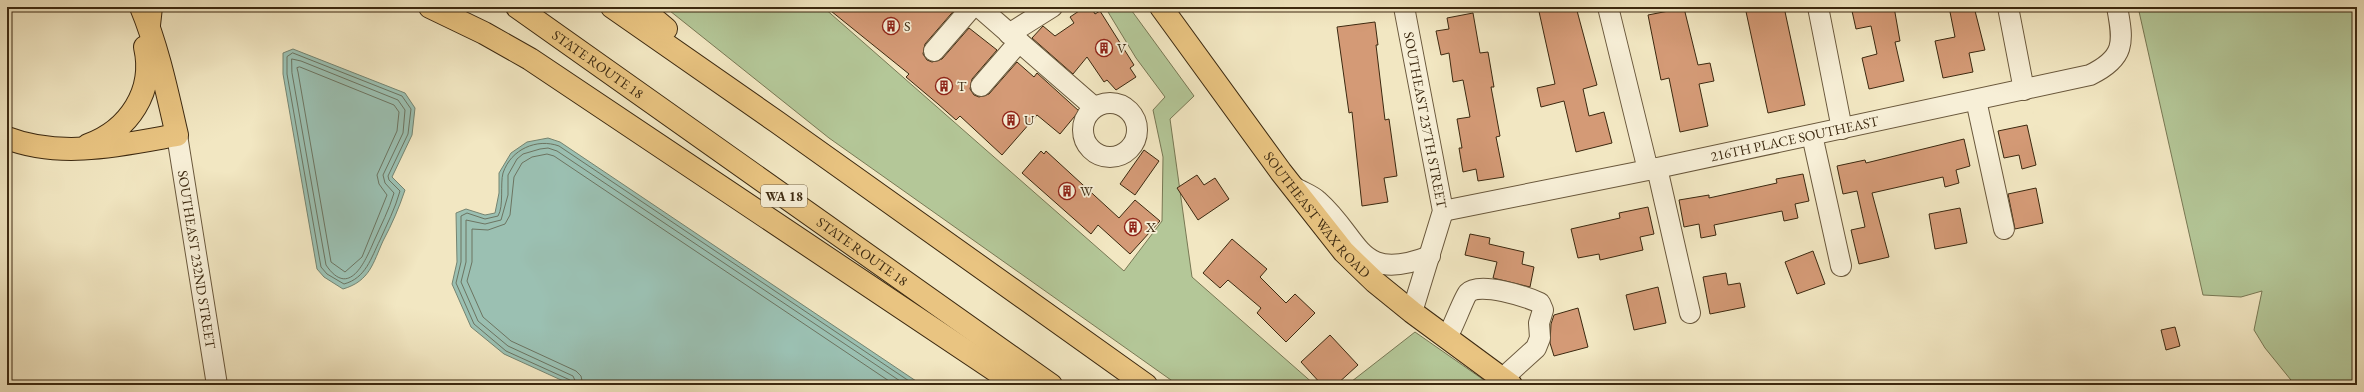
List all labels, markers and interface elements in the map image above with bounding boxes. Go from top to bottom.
building icon: S [881,16,901,36]
place label: S [904,17,911,35]
street label: STATE ROUTE 18 [549,26,647,103]
street label: SOUTHEAST 237TH STREET [1400,30,1451,210]
building icon: V [1094,38,1114,58]
place label: V [1117,39,1127,57]
building icon: T [934,76,954,96]
place label: T [957,77,967,95]
building icon: U [1001,110,1021,130]
place label: U [1024,111,1035,129]
street label: 216TH PLACE SOUTHEAST [1709,112,1881,165]
street label: SOUTHEAST WAX ROAD [1260,148,1375,282]
street label: SOUTHEAST 232ND STREET [174,169,220,350]
building icon: W [1057,181,1077,201]
place label: W [1080,182,1094,200]
road number: WA 18 [761,185,807,207]
street label: STATE ROUTE 18 [813,213,912,290]
building icon: X [1123,217,1143,237]
place label: X [1145,218,1156,236]

